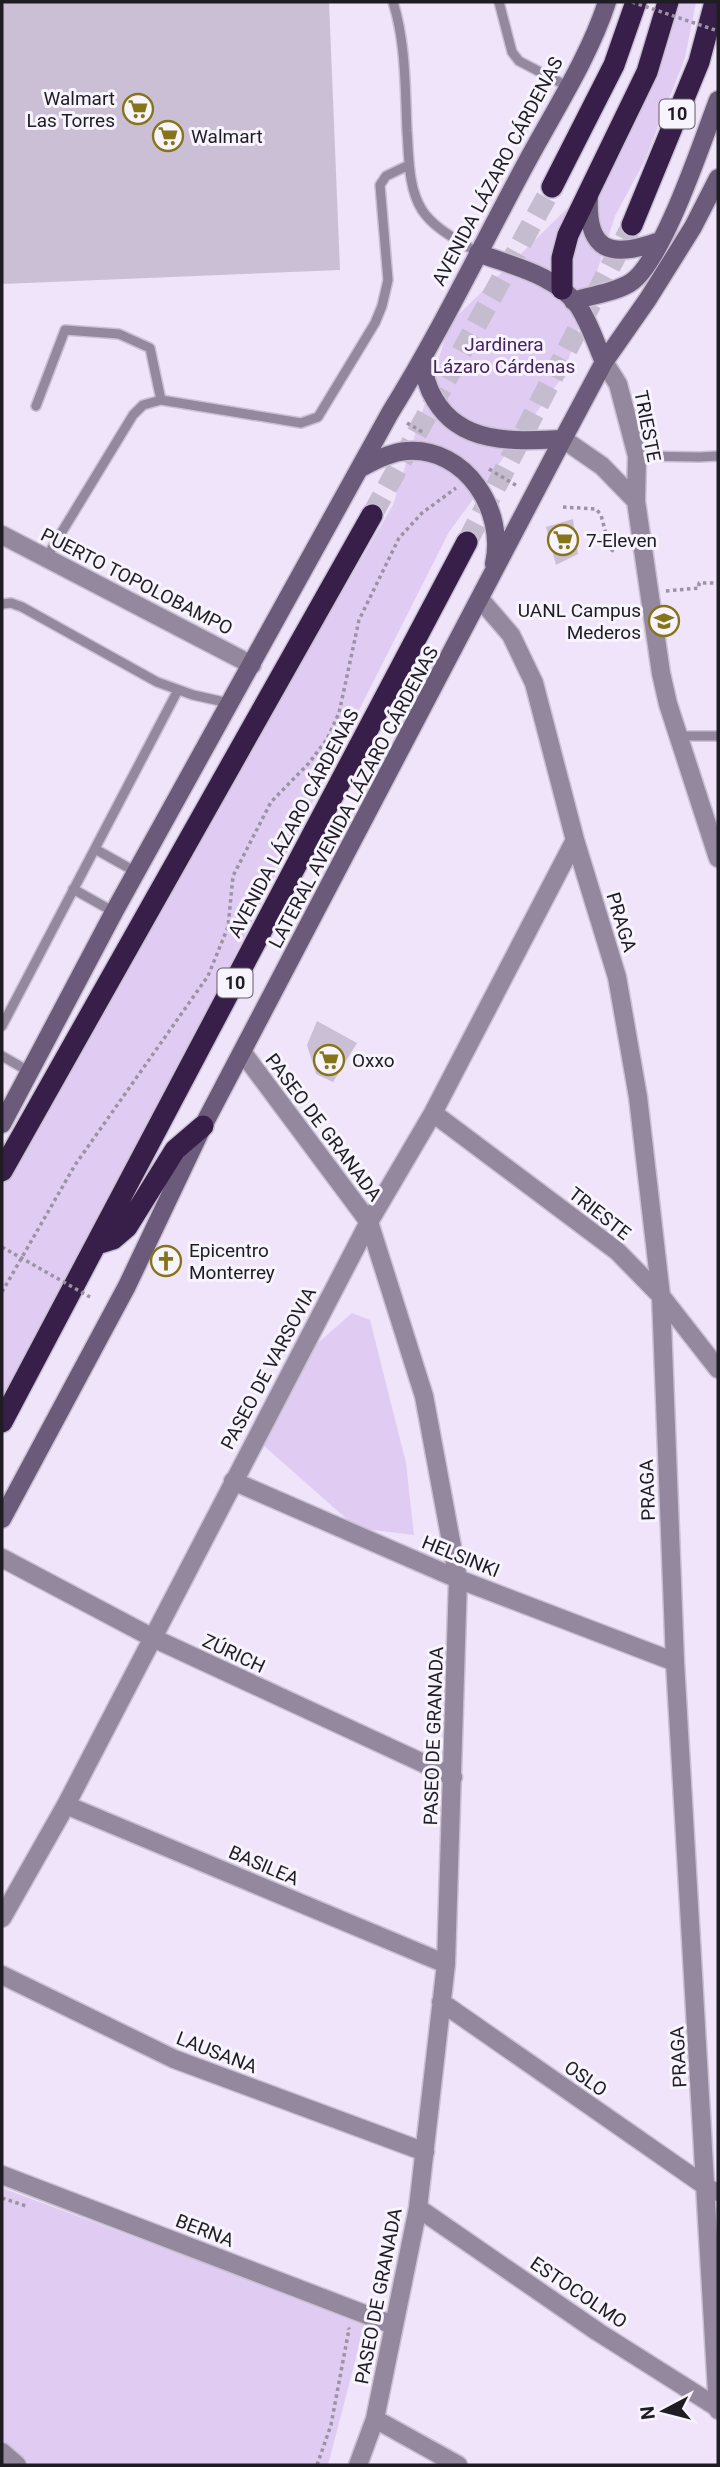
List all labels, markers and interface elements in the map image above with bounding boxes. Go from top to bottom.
street label: AVENIDA LÁZARO CÁRDENAS [427,53,568,290]
place label: Walmart Las Torres [26,87,115,132]
supermarket icon: Walmart Las Torres [121,92,155,126]
road number: 10 [660,100,694,128]
supermarket icon: Walmart [151,119,185,153]
place label: Walmart [191,125,263,148]
park label: Jardinera Lázaro Cárdenas [433,333,575,378]
street label: TRIESTE [629,388,666,464]
street label: PUERTO TOPOLOBAMPO [37,523,237,640]
supermarket icon: 7-Eleven [546,523,580,557]
place label: 7-Eleven [586,529,657,552]
place label: UANL Campus Mederos [518,599,641,644]
school or university icon: UANL Campus Mederos [647,604,681,638]
street label: LATERAL AVENIDA LÁZARO CÁRDENAS [263,642,443,952]
street label: AVENIDA LÁZARO CÁRDENAS [223,705,363,941]
street label: PRAGA [602,889,642,955]
road number: 10 [218,968,252,998]
supermarket icon: Oxxo [312,1043,346,1077]
street label: PASEO DE GRANADA [261,1049,387,1206]
place label: Oxxo [352,1049,395,1072]
street label: TRIESTE [564,1182,635,1245]
place label: Epicentro Monterrey [189,1239,275,1284]
church icon: Epicentro Monterrey [149,1244,183,1278]
street label: PASEO DE VARSOVIA [216,1283,321,1453]
street label: PRAGA [635,1458,660,1521]
street label: HELSINKI [419,1531,503,1582]
street label: ZÚRICH [199,1629,269,1678]
street label: PASEO DE GRANADA [419,1646,448,1826]
street label: BASILEA [225,1840,303,1891]
street label: PRAGA [665,2025,692,2088]
street label: LAUSANA [173,2027,261,2079]
street label: OSLO [560,2055,612,2101]
street label: PASEO DE GRANADA [350,2206,407,2386]
street label: BERNA [172,2209,238,2252]
street label: ESTOCOLMO [526,2252,631,2333]
north arrow [629,2376,699,2446]
text: N [635,2405,660,2421]

